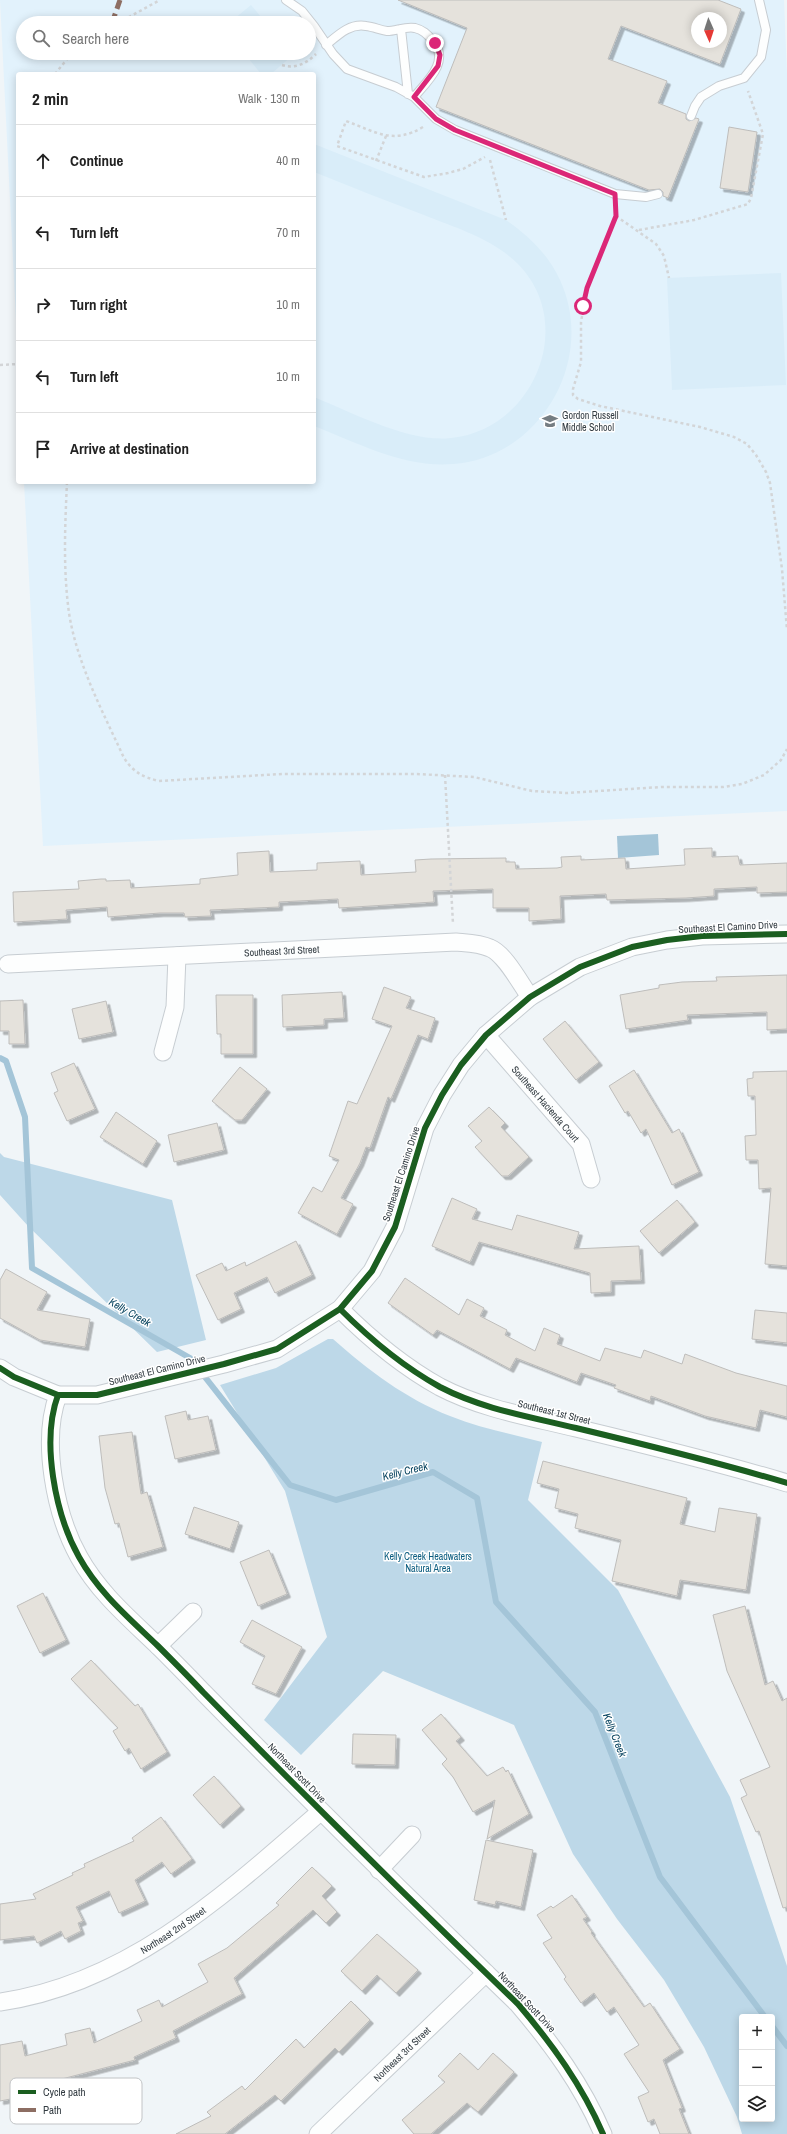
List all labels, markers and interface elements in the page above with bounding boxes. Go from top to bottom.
north arrow [691,12,727,48]
search box [16,16,316,60]
icon: search [30,27,52,49]
text: Search here [62,28,129,49]
route end [426,34,444,52]
text: 2 min [32,87,68,110]
text: Walk · 130 m [238,90,300,107]
icon: ahead [32,150,54,172]
text: Continue [70,150,123,171]
text: 40 m [276,152,300,169]
icon: left [32,222,54,244]
text: Turn left [70,222,118,243]
text: 70 m [276,224,300,241]
icon: right [32,294,54,316]
text: Turn right [70,294,127,315]
text: 10 m [276,296,300,313]
route start [574,297,592,315]
icon: left [32,366,54,388]
text: Turn left [70,366,118,387]
text: 10 m [276,368,300,385]
place label: Gordon Russell Middle School [562,409,619,434]
school or university icon: Gordon Russell Middle School [541,412,559,430]
icon: arrive [32,438,54,460]
text: Arrive at destination [70,438,189,459]
street label: Southeast El Camino Drive [678,918,778,936]
street label: Southeast 3rd Street [244,942,320,959]
street label: Southeast Hacienda Court [509,1063,583,1145]
street label: Southeast El Camino Drive [379,1124,423,1223]
water label: Kelly Creek [107,1294,154,1330]
street label: Southeast El Camino Drive [107,1352,207,1388]
street label: Southeast 1st Street [516,1397,592,1427]
water label: Kelly Creek [381,1459,430,1483]
park label: Kelly Creek Headwaters Natural Area [384,1550,472,1575]
water label: Kelly Creek [600,1711,630,1759]
street label: Northeast Scott Drive [265,1740,329,1806]
street label: Northeast 2nd Street [138,1903,209,1956]
street label: Northeast Scott Drive [496,1969,559,2035]
map controls [739,2014,775,2122]
button: + [739,2014,775,2050]
street label: Northeast 3rd Street [371,2023,433,2084]
button: − [739,2050,775,2086]
legend [10,2078,142,2124]
text: Cycle path [43,2085,86,2099]
button: layers [739,2086,775,2122]
text: Path [43,2103,62,2117]

